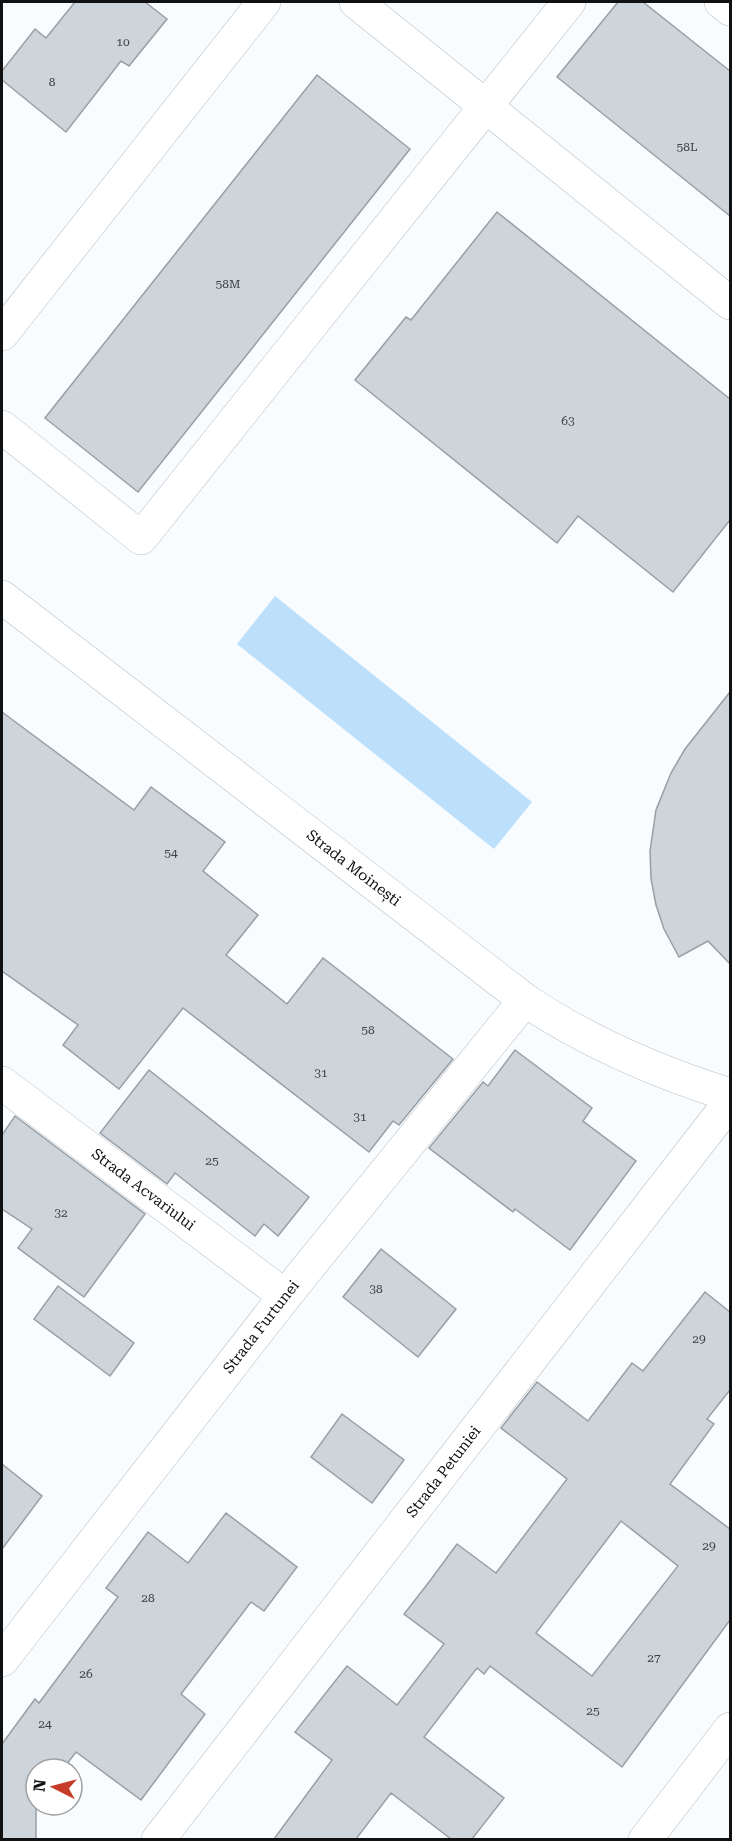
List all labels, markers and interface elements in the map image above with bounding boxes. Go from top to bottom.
house number: 10 [116,35,130,49]
house number: 8 [49,75,56,89]
house number: 58L [677,140,697,154]
house number: 58M [216,277,240,291]
house number: 63 [561,414,575,428]
street label: Strada Moinești [303,826,405,910]
house number: 54 [164,846,178,860]
house number: 58 [361,1023,375,1037]
house number: 31 [314,1066,328,1080]
house number: 31 [353,1110,367,1124]
street label: Strada Acvariului [88,1145,199,1234]
house number: 25 [205,1154,219,1168]
house number: 32 [54,1206,68,1220]
street label: Strada Furtunei [219,1277,303,1377]
house number: 38 [369,1282,383,1296]
house number: 29 [692,1332,706,1346]
street label: Strada Petuniei [402,1422,485,1521]
house number: 29 [702,1539,716,1553]
house number: 28 [141,1591,155,1605]
house number: 27 [647,1651,661,1665]
house number: 26 [79,1667,93,1681]
house number: 25 [586,1704,600,1718]
house number: 24 [38,1717,52,1731]
north arrow [24,1757,84,1817]
text: N [29,1778,50,1793]

